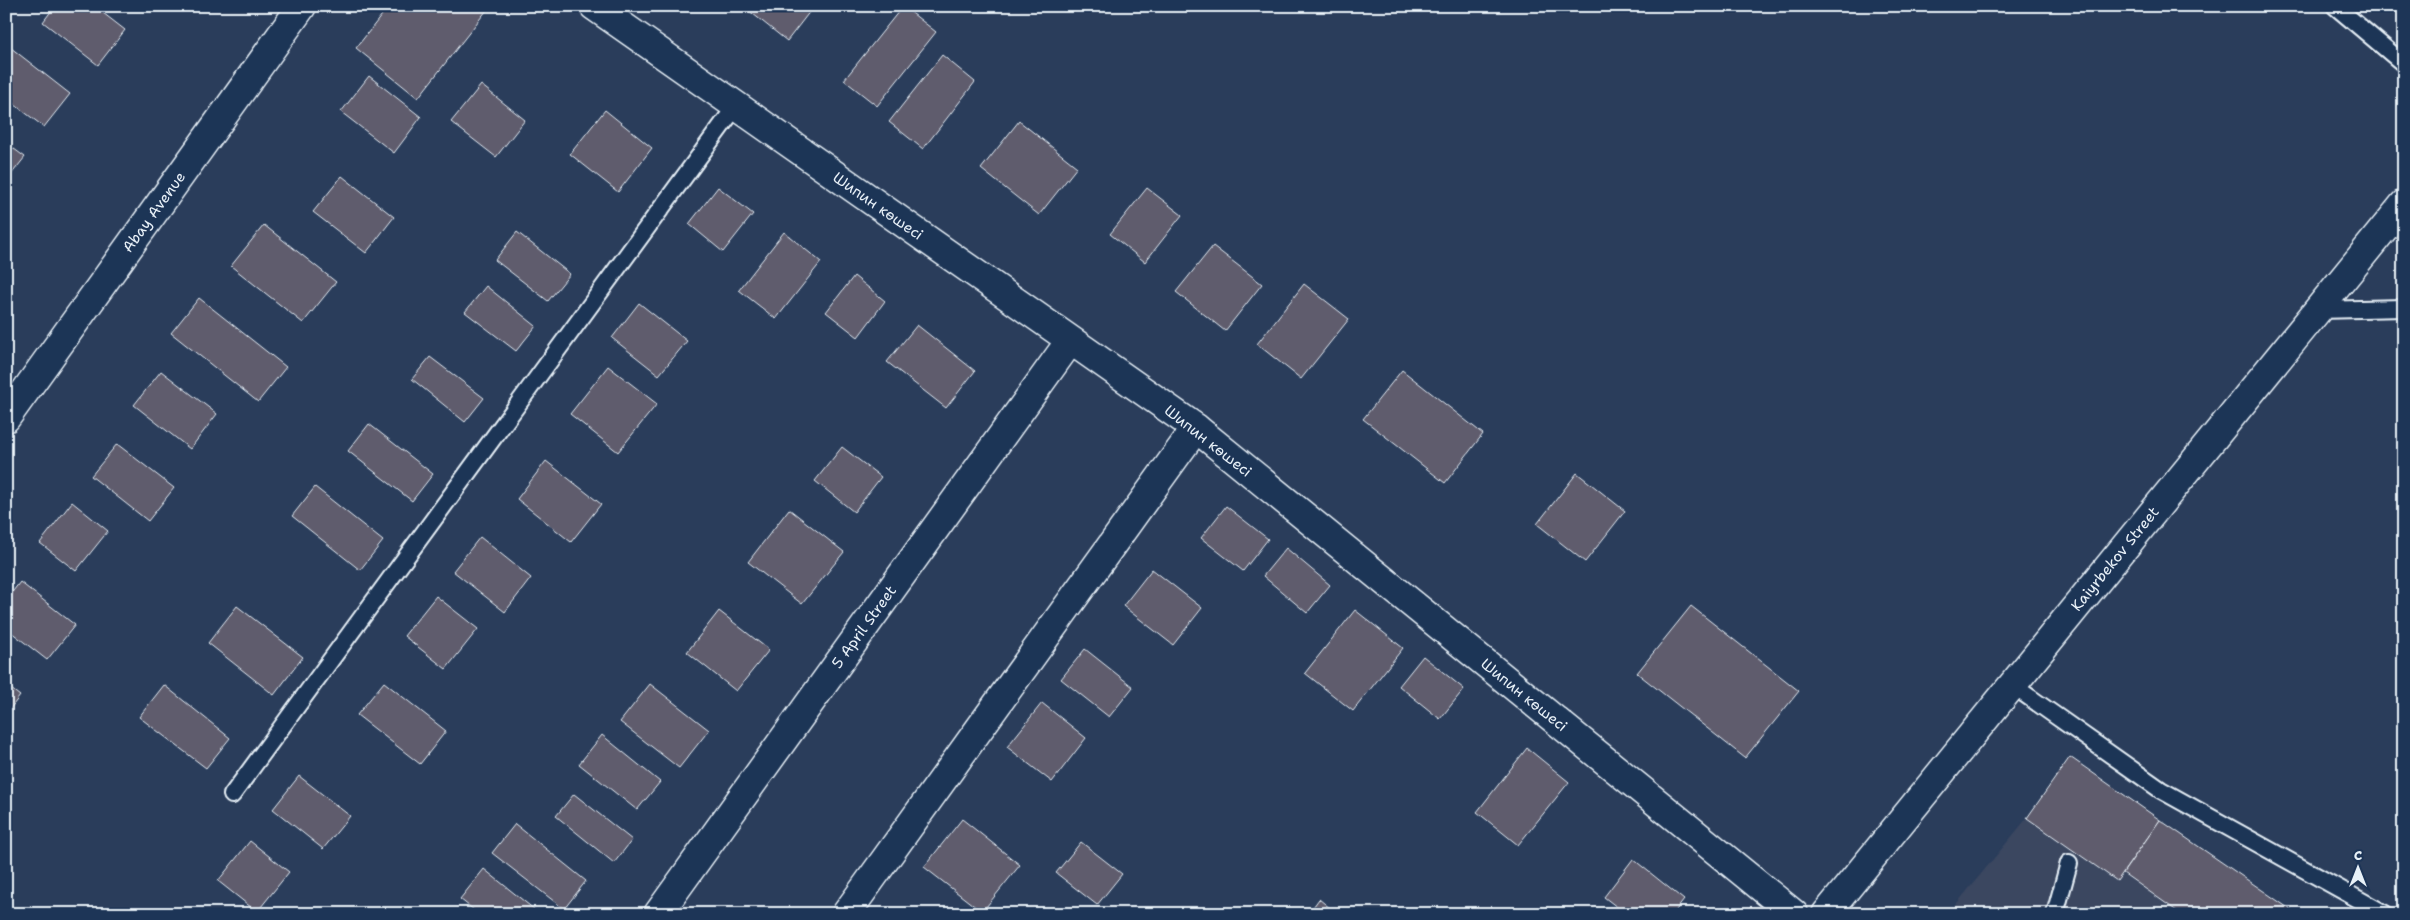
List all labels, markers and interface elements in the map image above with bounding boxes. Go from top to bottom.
street label: Шипин көшесі [829,167,927,245]
street label: Abay Avenue [118,168,190,256]
street label: Шипин көшесі [1160,400,1256,482]
street label: Kaiyrbekov Street [2067,503,2163,615]
street label: 5 April Street [827,581,901,673]
street label: Шипин көшесі [1477,654,1571,736]
north arrow [2332,842,2382,892]
text: С [2354,846,2362,864]

